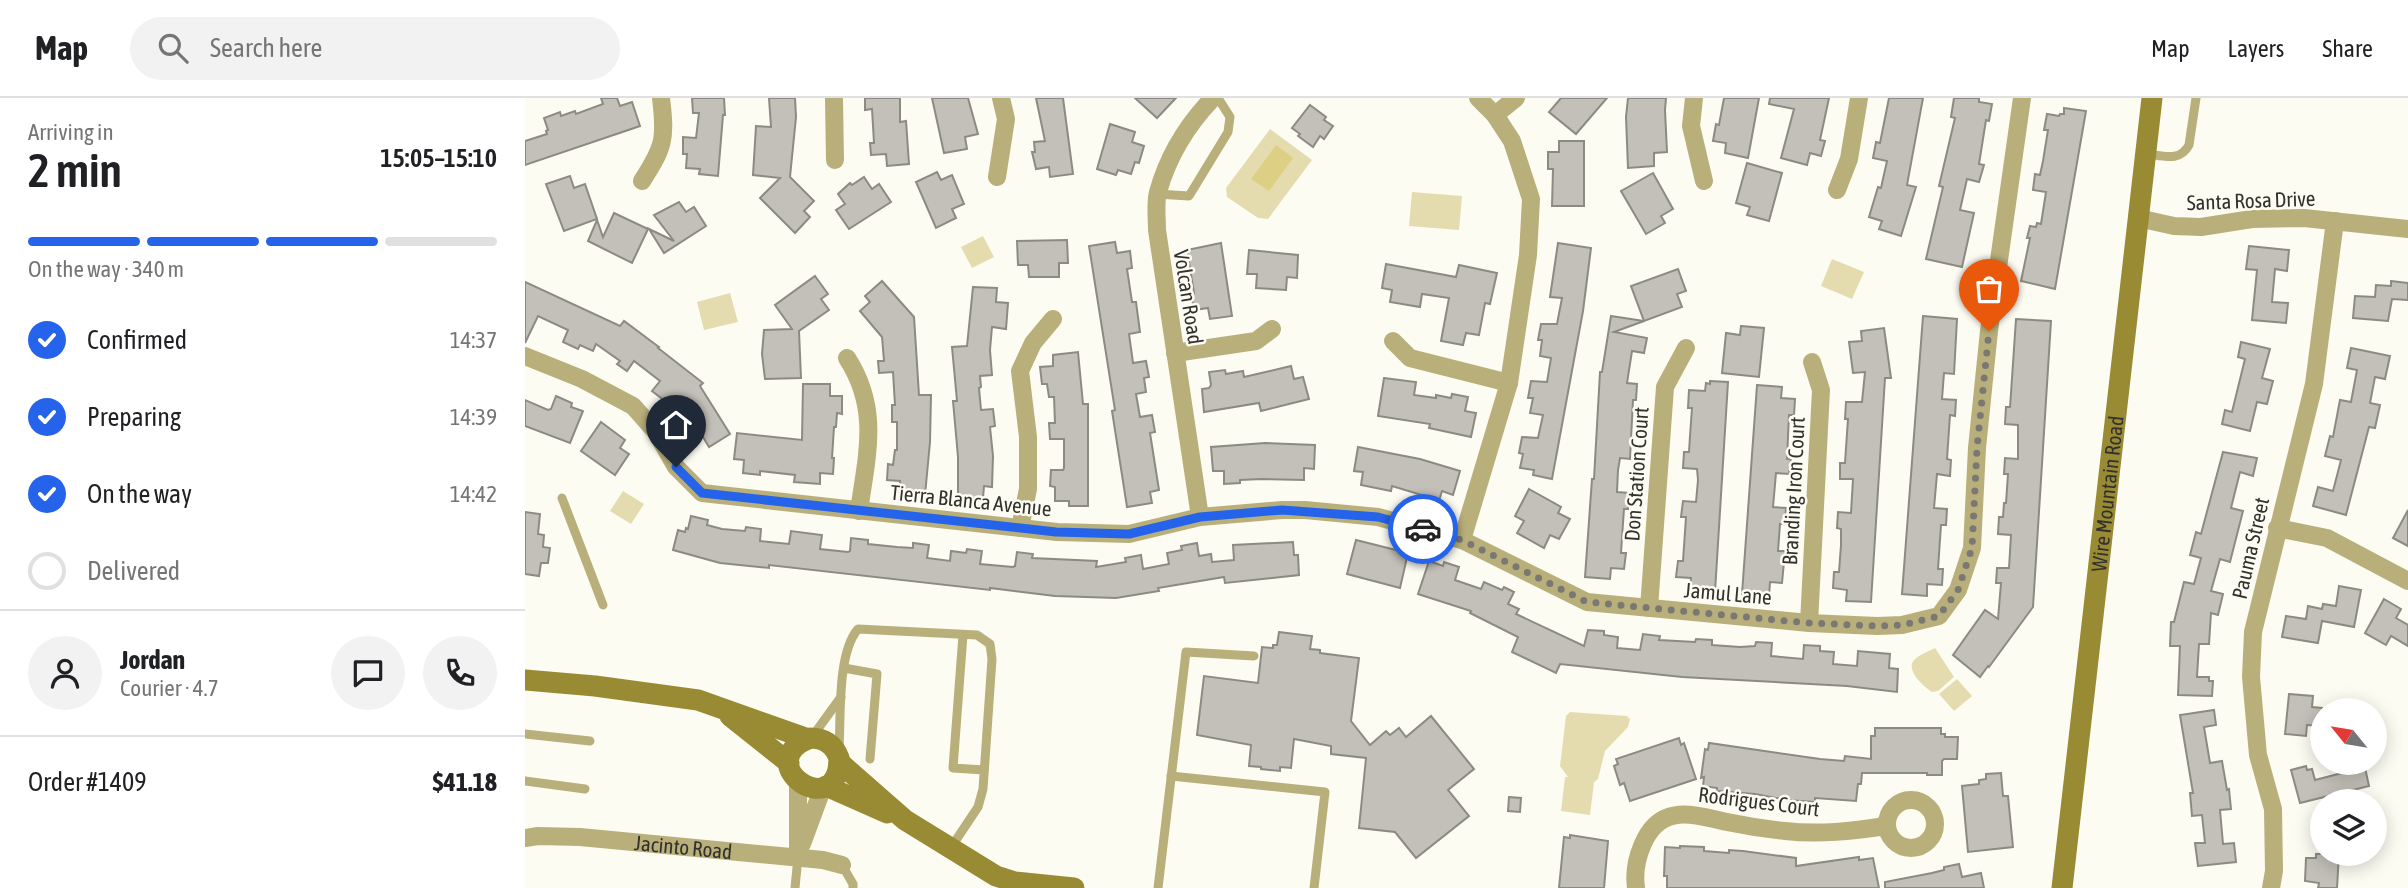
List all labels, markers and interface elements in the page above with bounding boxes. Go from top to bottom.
search box [130,17,620,80]
text: Map [35,29,88,67]
icon: search [154,29,192,67]
text: Search here [210,33,322,63]
text: Map [2151,35,2190,62]
text: Layers [2228,35,2284,62]
text: Share [2322,35,2373,62]
text: Arriving in [28,119,114,145]
text: 15:05–15:10 [380,143,497,173]
text: 2 min [28,144,122,197]
street label: Santa Rosa Drive [2186,186,2316,214]
street label: Volcan Road [1170,248,1208,346]
text: On the way · 340 m [28,256,184,282]
pin [1959,259,2019,331]
icon: bag [1970,270,2008,308]
icon: check [28,321,66,359]
text: Confirmed [87,325,187,355]
text: 14:37 [450,327,497,353]
pin [646,395,706,467]
icon: check [28,398,66,436]
text: Preparing [87,402,181,432]
text: 14:39 [450,404,497,430]
icon: home [657,406,695,444]
street label: Don Station Court [1619,406,1653,542]
street label: Wire Mountain Road [2086,414,2128,573]
street label: Branding Iron Court [1777,416,1809,566]
icon: check [28,475,66,513]
text: On the way [87,479,192,509]
street label: Tierra Blanca Avenue [889,480,1053,520]
text: 14:42 [450,481,497,507]
courier [1388,494,1458,564]
street label: Pauma Street [2227,495,2273,601]
icon: car [1404,510,1442,548]
text: Delivered [87,556,180,586]
street label: Jamul Lane [1683,577,1773,609]
button: person [28,636,102,710]
button: chat [331,636,405,710]
button: phone [423,636,497,710]
text: Jordan [120,645,185,675]
text: Courier · 4.7 [120,675,219,701]
north arrow [2310,698,2387,775]
map controls [2310,698,2387,866]
text: Order #1409 [28,767,147,797]
text: $41.18 [433,767,497,797]
street label: Rodrigues Court [1697,782,1821,820]
button: layers [2310,789,2387,866]
street label: Jacinto Road [633,830,733,863]

